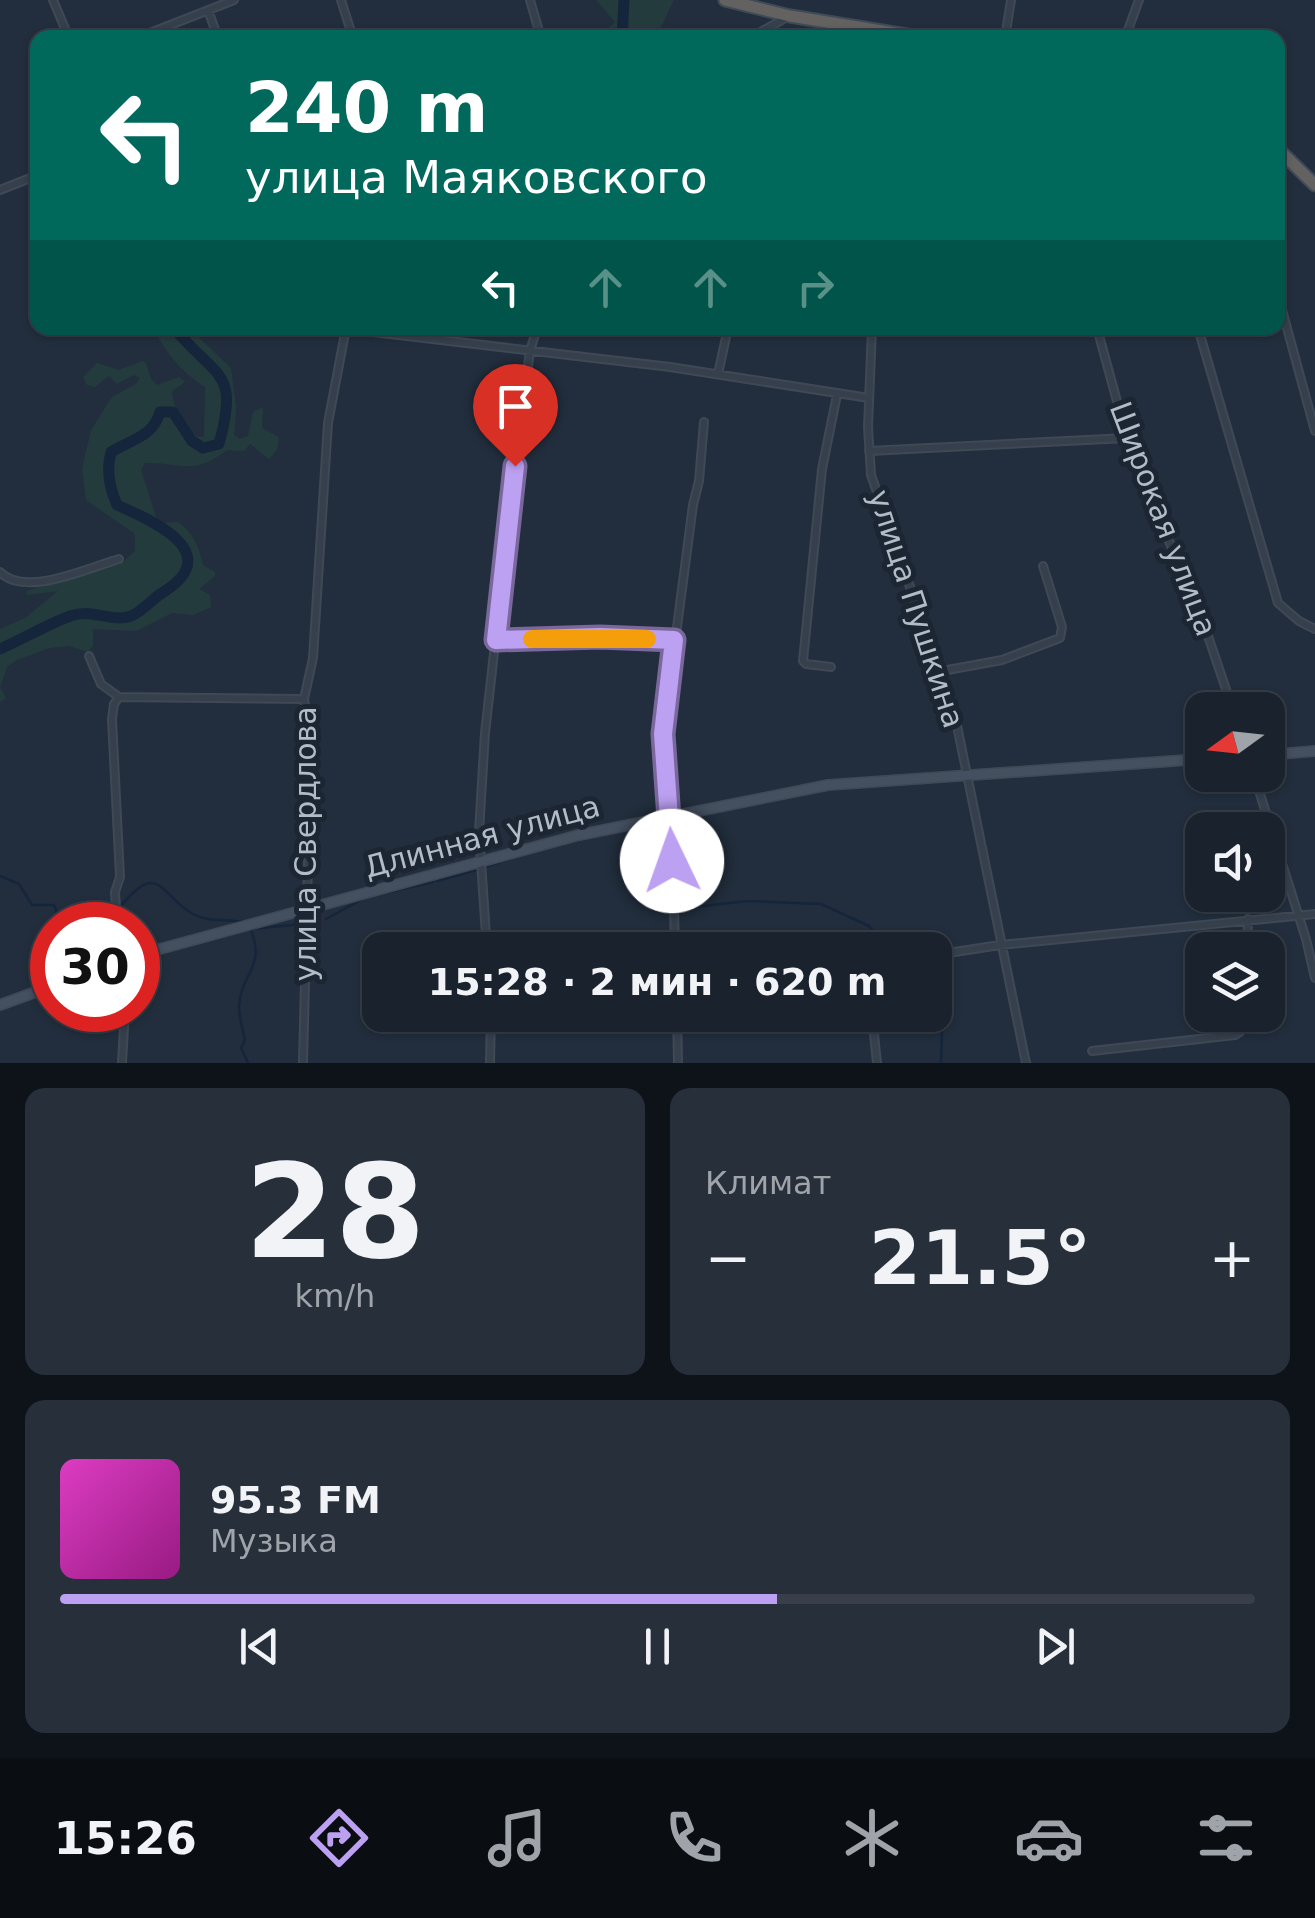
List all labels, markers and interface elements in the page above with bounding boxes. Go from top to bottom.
text: 240 m [245,67,488,149]
icon: left [80,70,210,200]
text: улица Маяковского [245,151,707,204]
icon: left [473,260,528,315]
icon: ahead [578,260,633,315]
icon: ahead [683,260,738,315]
icon: right [788,260,843,315]
pin [473,364,558,467]
icon: arrive [488,379,543,434]
street label: Широкая улица [1103,397,1224,641]
street label: улица Пушкина [861,485,971,732]
north arrow [1185,692,1285,792]
map controls [1185,692,1285,1032]
street label: улица Свердлова [288,706,323,982]
street label: Длинная улица [360,788,604,885]
position arrow [620,809,724,913]
button: sound [1185,812,1285,912]
speed limit sign: 30 [30,902,160,1032]
button: layers [1185,932,1285,1032]
text: 15:28 · 2 мин · 620 m [428,960,886,1004]
text: 28 [245,1136,425,1288]
text: Климат [705,1164,831,1202]
text: 21.5° [869,1214,1091,1302]
text: − [705,1226,751,1290]
text: + [1209,1226,1255,1290]
text: km/h [295,1277,375,1315]
text: 95.3 FM [210,1478,381,1522]
text: Музыка [210,1522,338,1560]
icon: previous [232,1619,287,1674]
icon: pause [630,1619,685,1674]
icon: next [1028,1619,1083,1674]
icon: directions [304,1803,374,1873]
icon: music [482,1803,552,1873]
icon: phone [659,1803,729,1873]
icon: climate [837,1803,907,1873]
icon: car [1014,1803,1084,1873]
icon: filters [1191,1803,1261,1873]
text: 15:26 [54,1812,197,1865]

